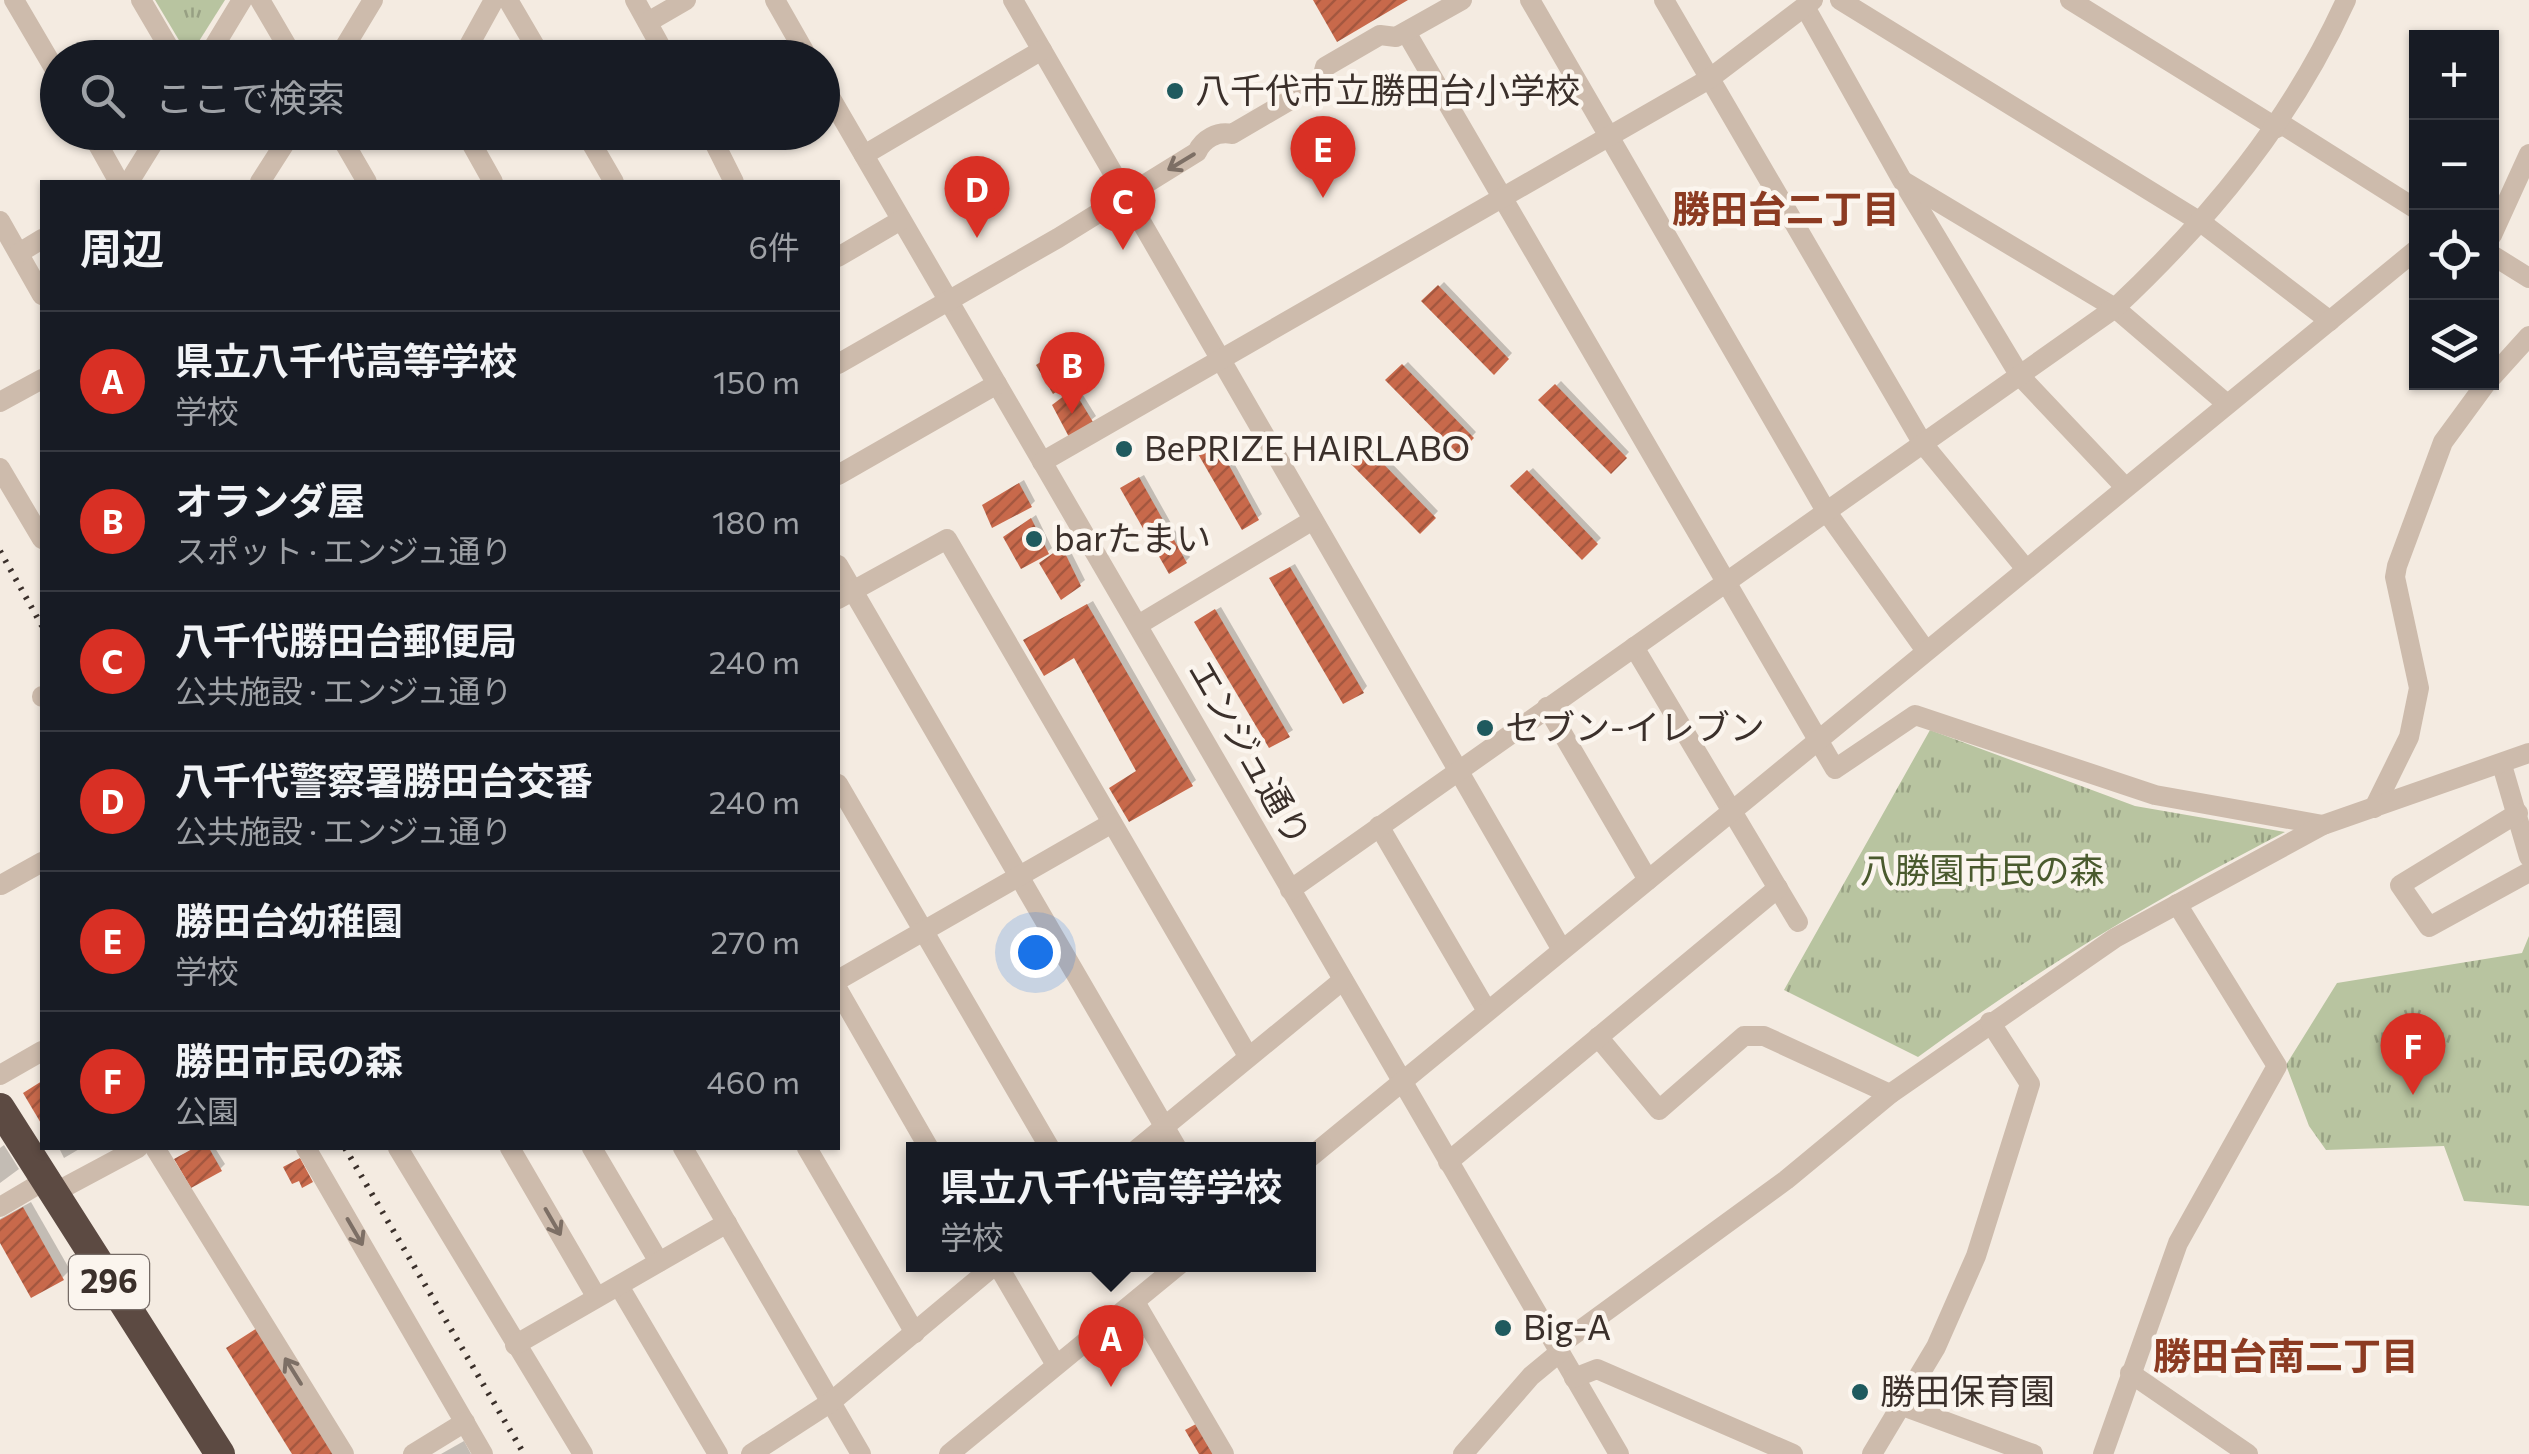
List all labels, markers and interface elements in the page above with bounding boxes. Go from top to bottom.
map controls [2409,30,2499,390]
button: + [2409,30,2499,120]
search box [40,40,840,150]
place label: 八千代市立勝田台小学校 [1195,67,1580,110]
icon: search [75,68,130,123]
text: ここで検索 [155,73,345,120]
marker: 八千代市立勝田台小学校 [1164,80,1186,102]
pin: E [1290,116,1356,198]
button: − [2409,120,2499,210]
one-way arrow [1167,152,1196,172]
pin: D [944,156,1010,238]
pin: C [1090,168,1156,250]
district label: 勝田台二丁目 [1672,184,1900,231]
button: locate [2409,210,2499,300]
text: 周辺 [80,221,164,273]
text: 6件 [749,226,800,266]
button: layers [2409,300,2499,390]
pin: B [1040,332,1104,414]
text: 県立八千代高等学校 [175,336,517,383]
text: A [101,361,124,401]
text: 150 m [713,361,800,401]
text: 学校 [175,390,239,430]
place label: BePRIZE HAIRLABO [1144,425,1470,468]
marker: BePRIZE HAIRLABO [1113,438,1135,460]
text: オランダ屋 [175,476,365,523]
text: B [102,501,123,541]
text: 180 m [712,501,800,541]
place label: barたまい [1054,515,1211,558]
marker: barたまい [1023,528,1045,550]
text: スポット · エンジュ通り [175,530,513,570]
text: 八千代勝田台郵便局 [175,616,517,663]
text: C [102,641,123,681]
text: 240 m [709,641,800,681]
street label: エンジュ通り [1181,651,1322,852]
text: 公共施設 · エンジュ通り [175,670,513,710]
place label: セブン-イレブン [1505,704,1765,747]
marker: セブン-イレブン [1474,717,1496,739]
text: 八千代警察署勝田台交番 [175,756,593,803]
text: D [101,781,124,821]
text: 240 m [709,781,800,821]
text: 公共施設 · エンジュ通り [175,810,513,850]
park label: 八勝園市民の森 [1859,847,2105,890]
text: 勝田台幼稚園 [175,896,403,943]
text: E [103,921,122,961]
text: 270 m [711,921,800,961]
your location [1010,927,1061,978]
text: 学校 [175,950,239,990]
pin: F [2380,1012,2446,1095]
text: 勝田市民の森 [175,1036,403,1083]
text: F [103,1061,122,1101]
text: 460 m [706,1061,800,1101]
text: 公園 [175,1090,239,1130]
popup [906,1142,1316,1272]
text: 県立八千代高等学校 [940,1162,1282,1209]
one-way arrow [543,1207,563,1235]
text: 学校 [940,1216,1004,1256]
one-way arrow [345,1217,365,1246]
road number: 296 [69,1255,149,1309]
pin: A [1078,1304,1144,1387]
place label: Big-A [1523,1304,1611,1347]
marker: Big-A [1492,1317,1514,1339]
district label: 勝田台南二丁目 [2153,1331,2419,1378]
one-way arrow [283,1357,303,1386]
place label: 勝田保育園 [1880,1368,2055,1411]
marker: 勝田保育園 [1849,1381,1871,1403]

